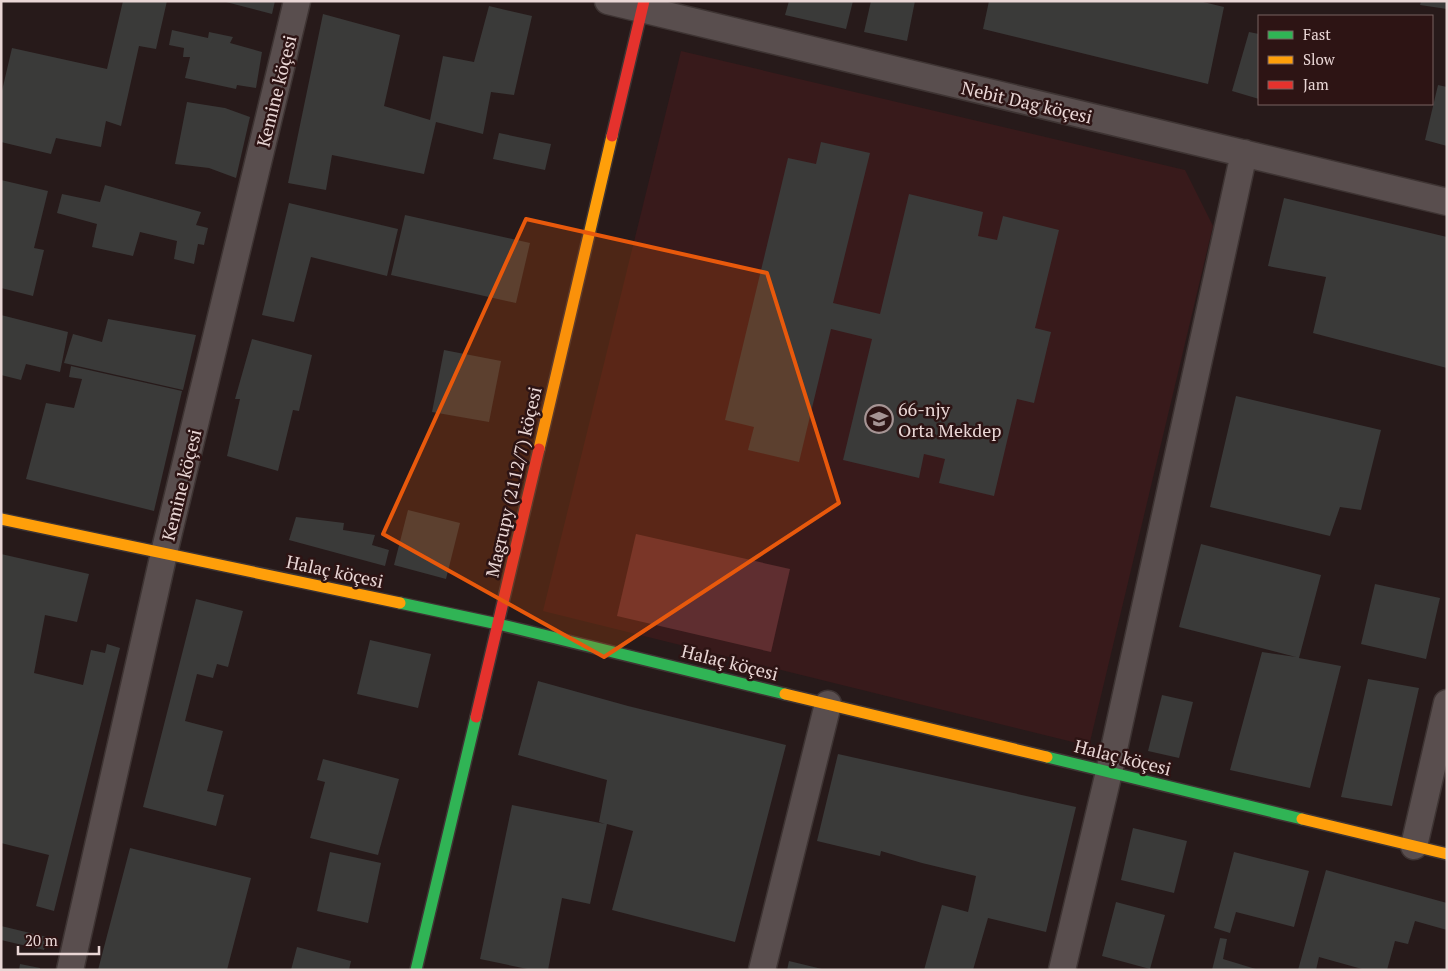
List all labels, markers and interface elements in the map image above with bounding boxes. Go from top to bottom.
legend [1258,15,1433,105]
text: Fast [1303,24,1331,44]
street label: Kemine köçesi [251,33,301,149]
text: Slow [1303,49,1336,69]
text: Jam [1303,74,1329,94]
street label: Nebit Dag köçesi [959,75,1095,129]
street label: Magrupy (2112/7) köçesi [479,384,547,580]
place label: 66-njy Orta Mekdep [898,397,1002,442]
school or university icon: 66-njy Orta Mekdep [864,404,894,434]
street label: Kemine köçesi [156,427,206,543]
street label: Halaç köçesi [284,549,386,593]
street label: Halaç köçesi [679,638,781,686]
street label: Halaç köçesi [1072,733,1174,781]
scale bar [18,924,99,956]
text: 20 m [25,930,58,950]

